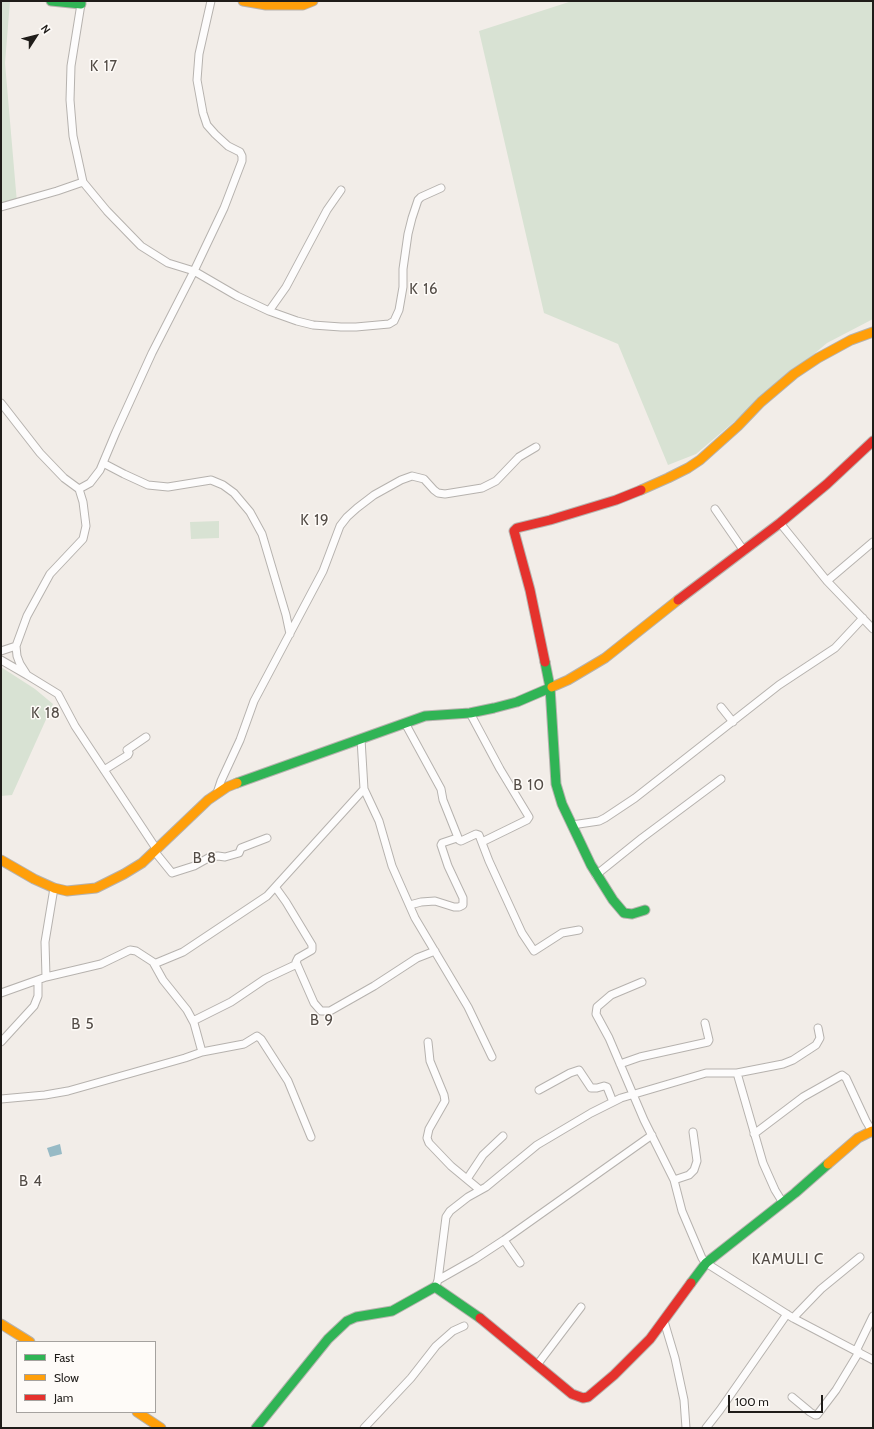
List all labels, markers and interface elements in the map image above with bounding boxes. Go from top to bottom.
north arrow [16,16,56,56]
text: N [38,22,54,36]
district label: K 17 [90,58,118,76]
district label: K 16 [409,281,439,299]
district label: K 19 [300,512,330,530]
district label: K 18 [31,705,61,723]
district label: B 10 [513,777,545,795]
district label: B 8 [193,850,217,868]
district label: B 9 [310,1012,334,1030]
district label: B 5 [71,1016,95,1034]
district label: B 4 [19,1173,43,1191]
district label: KAMULI C [752,1251,824,1269]
legend [16,1341,156,1413]
text: Fast [54,1350,74,1365]
text: Slow [54,1370,79,1385]
scale bar [730,1387,825,1413]
text: Jam [54,1390,73,1405]
text: 100 m [735,1394,769,1409]

